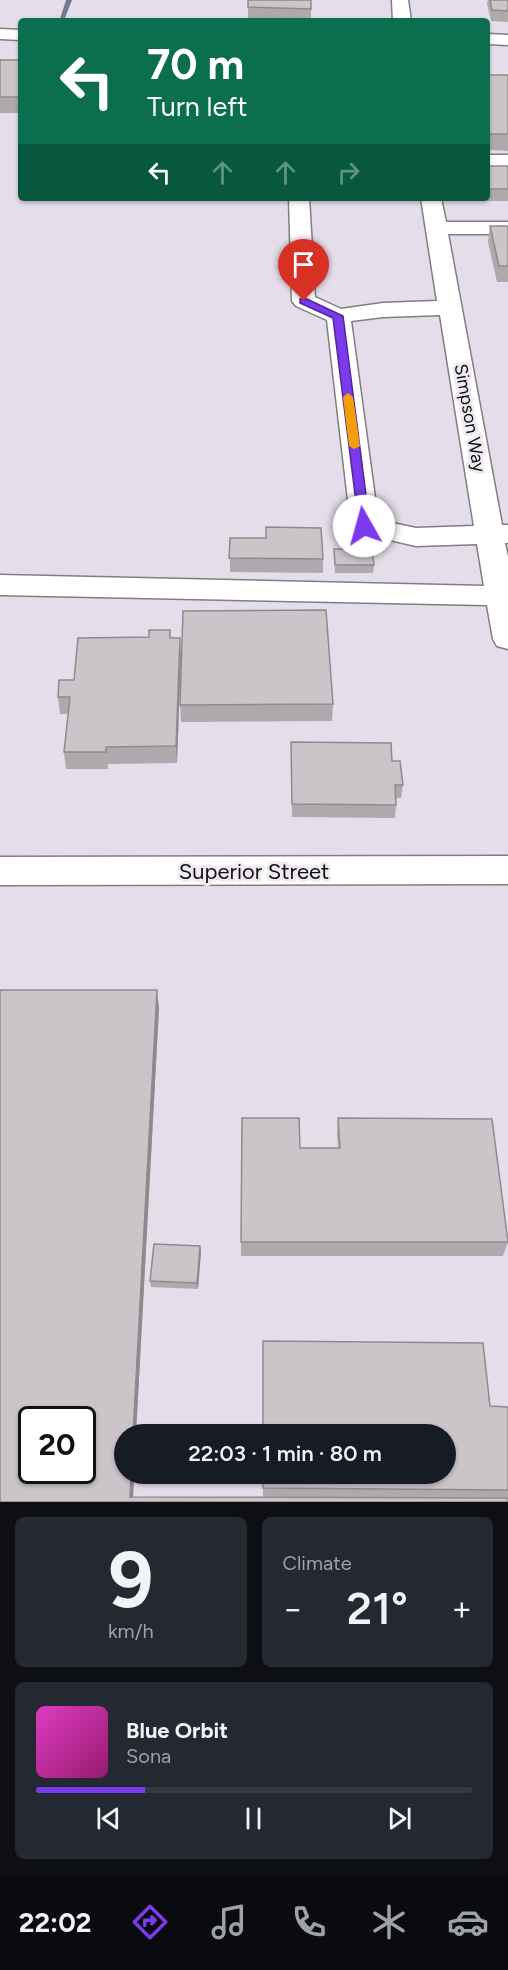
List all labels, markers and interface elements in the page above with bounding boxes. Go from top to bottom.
text: 70 m [147,39,244,90]
icon: left [48,42,126,120]
text: Turn left [147,90,247,123]
icon: left [143,156,176,189]
icon: ahead [206,156,239,189]
icon: ahead [269,156,302,189]
icon: right [332,156,365,189]
pin [278,239,329,301]
icon: arrive [287,248,320,281]
street label: Simpson Way [450,362,490,474]
position arrow [332,494,396,558]
street label: Superior Street [179,858,329,885]
speed limit sign: 20 [18,1406,96,1484]
text: 22:03 · 1 min · 80 m [188,1440,382,1467]
text: 9 [108,1533,153,1627]
text: Climate [283,1551,352,1575]
text: 21° [347,1581,408,1635]
text: − [283,1589,303,1628]
text: + [451,1589,472,1628]
text: km/h [108,1619,154,1643]
text: Blue Orbit [126,1717,228,1744]
text: Sona [126,1744,171,1768]
icon: previous [92,1802,125,1835]
icon: pause [237,1802,270,1835]
icon: next [383,1802,416,1835]
icon: directions [129,1901,171,1943]
icon: music [208,1901,250,1943]
icon: phone [288,1901,330,1943]
icon: climate [368,1901,410,1943]
icon: car [447,1901,489,1943]
text: 22:02 [19,1906,91,1939]

